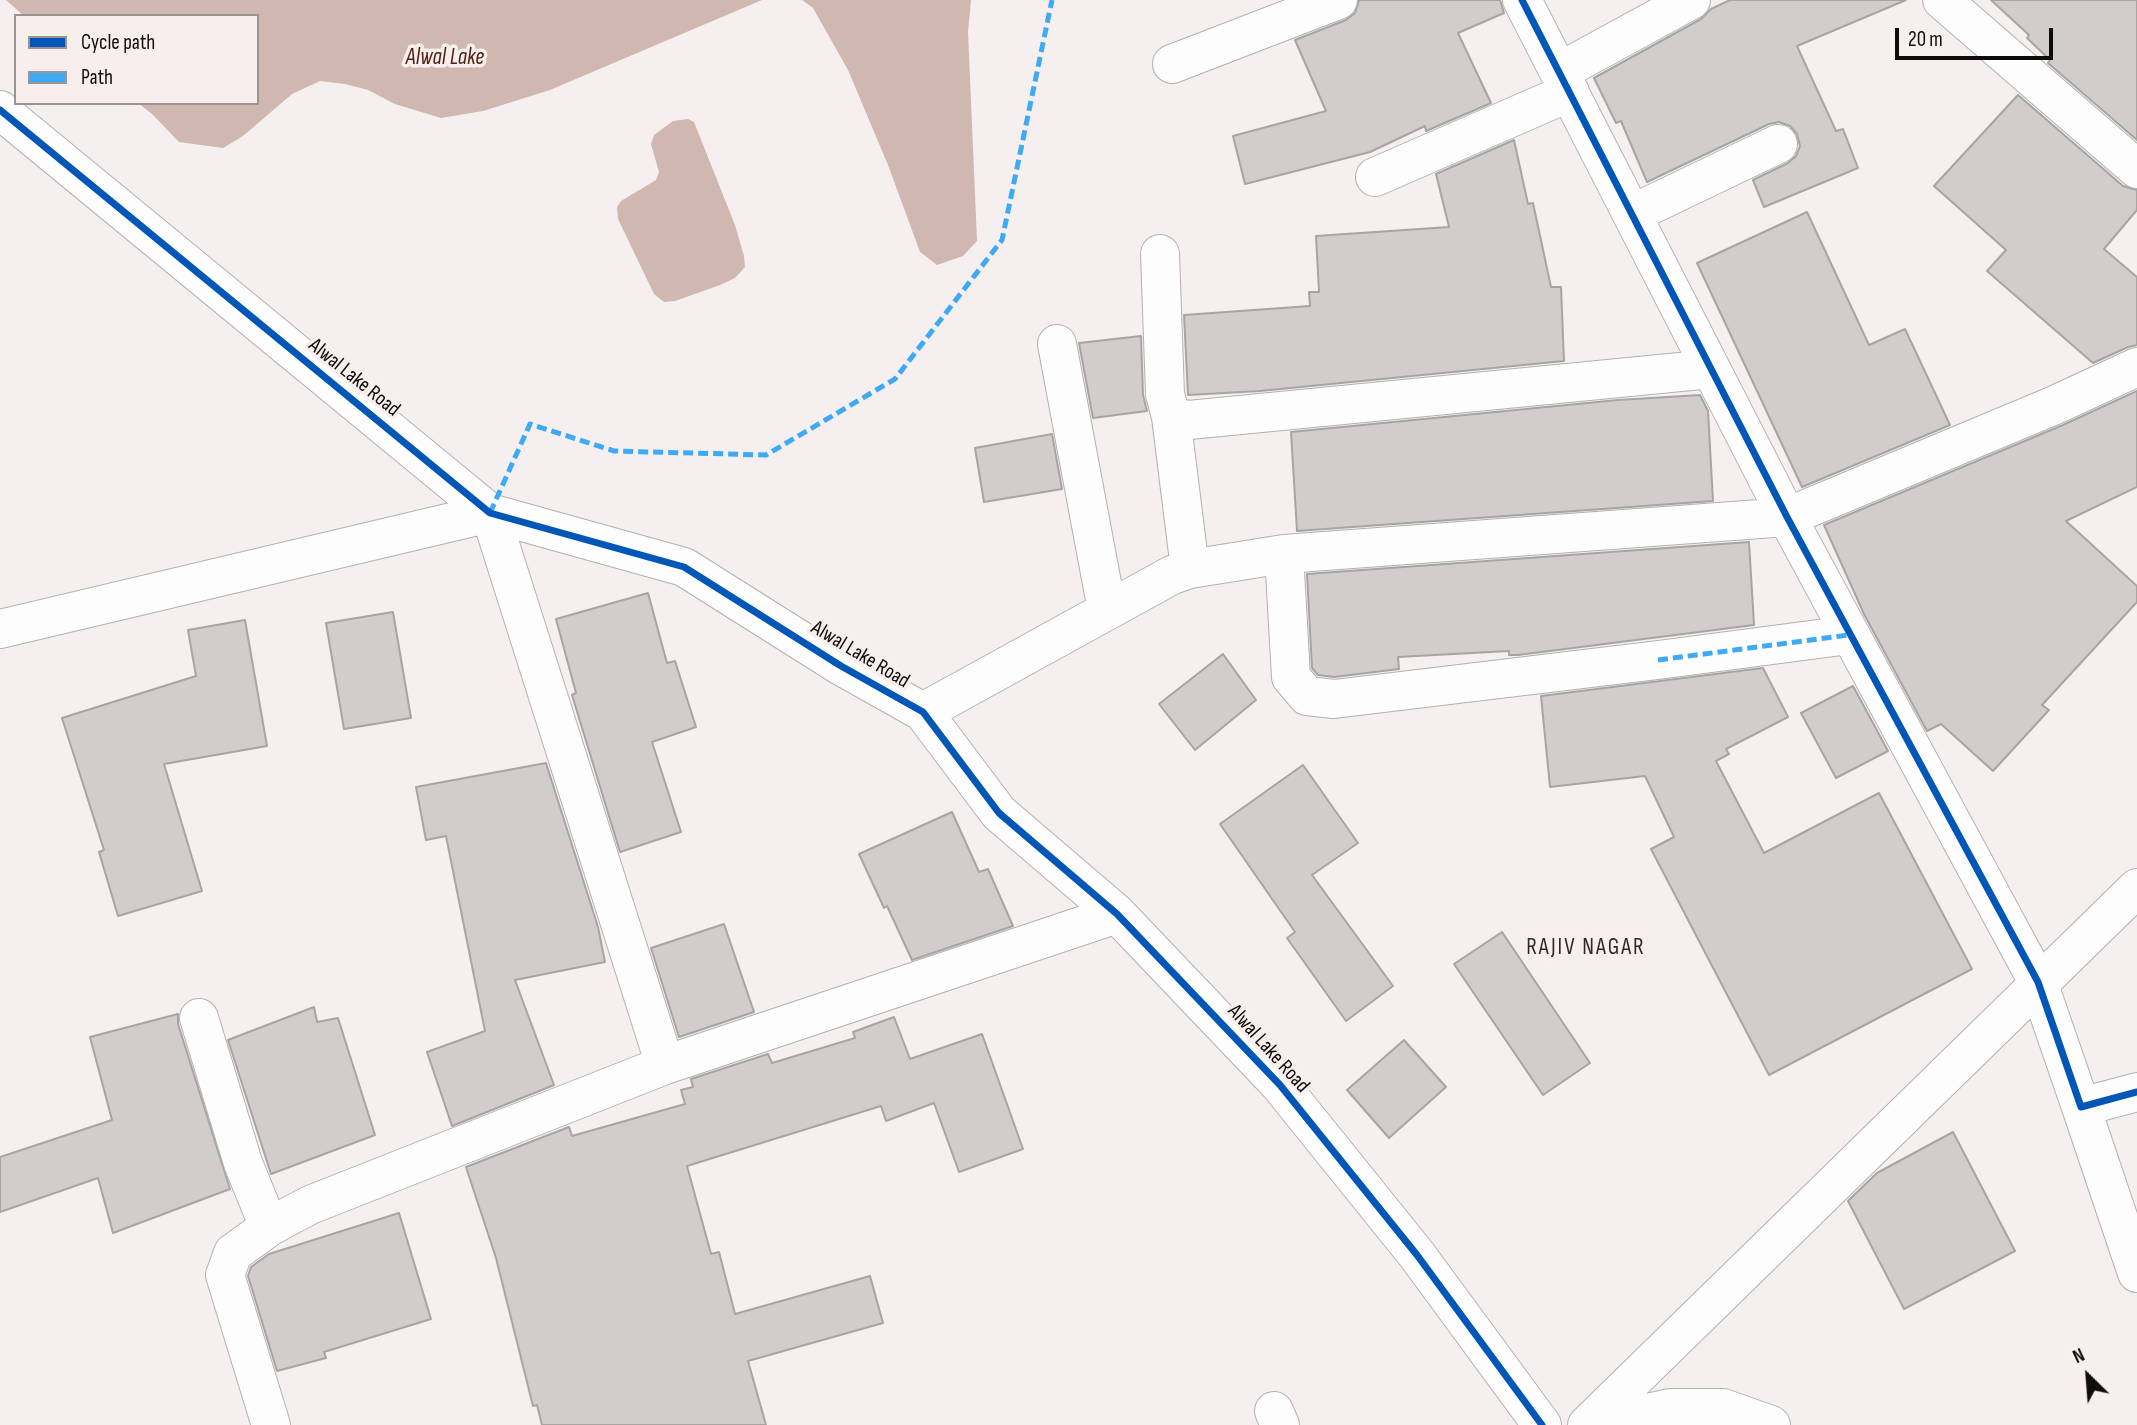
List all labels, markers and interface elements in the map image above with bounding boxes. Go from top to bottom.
legend [14,14,259,105]
scale bar [1899,14,2056,58]
text: 20 m [1908,27,1943,52]
text: Cycle path [81,30,155,55]
water label: Alwal Lake [406,44,484,72]
text: Path [81,65,113,90]
street label: Alwal Lake Road [303,333,405,423]
street label: Alwal Lake Road [806,616,914,694]
district label: RAJIV NAGAR [1528,934,1644,962]
street label: Alwal Lake Road [1222,1000,1314,1098]
north arrow [2053,1341,2123,1411]
text: N [2069,1344,2088,1369]

